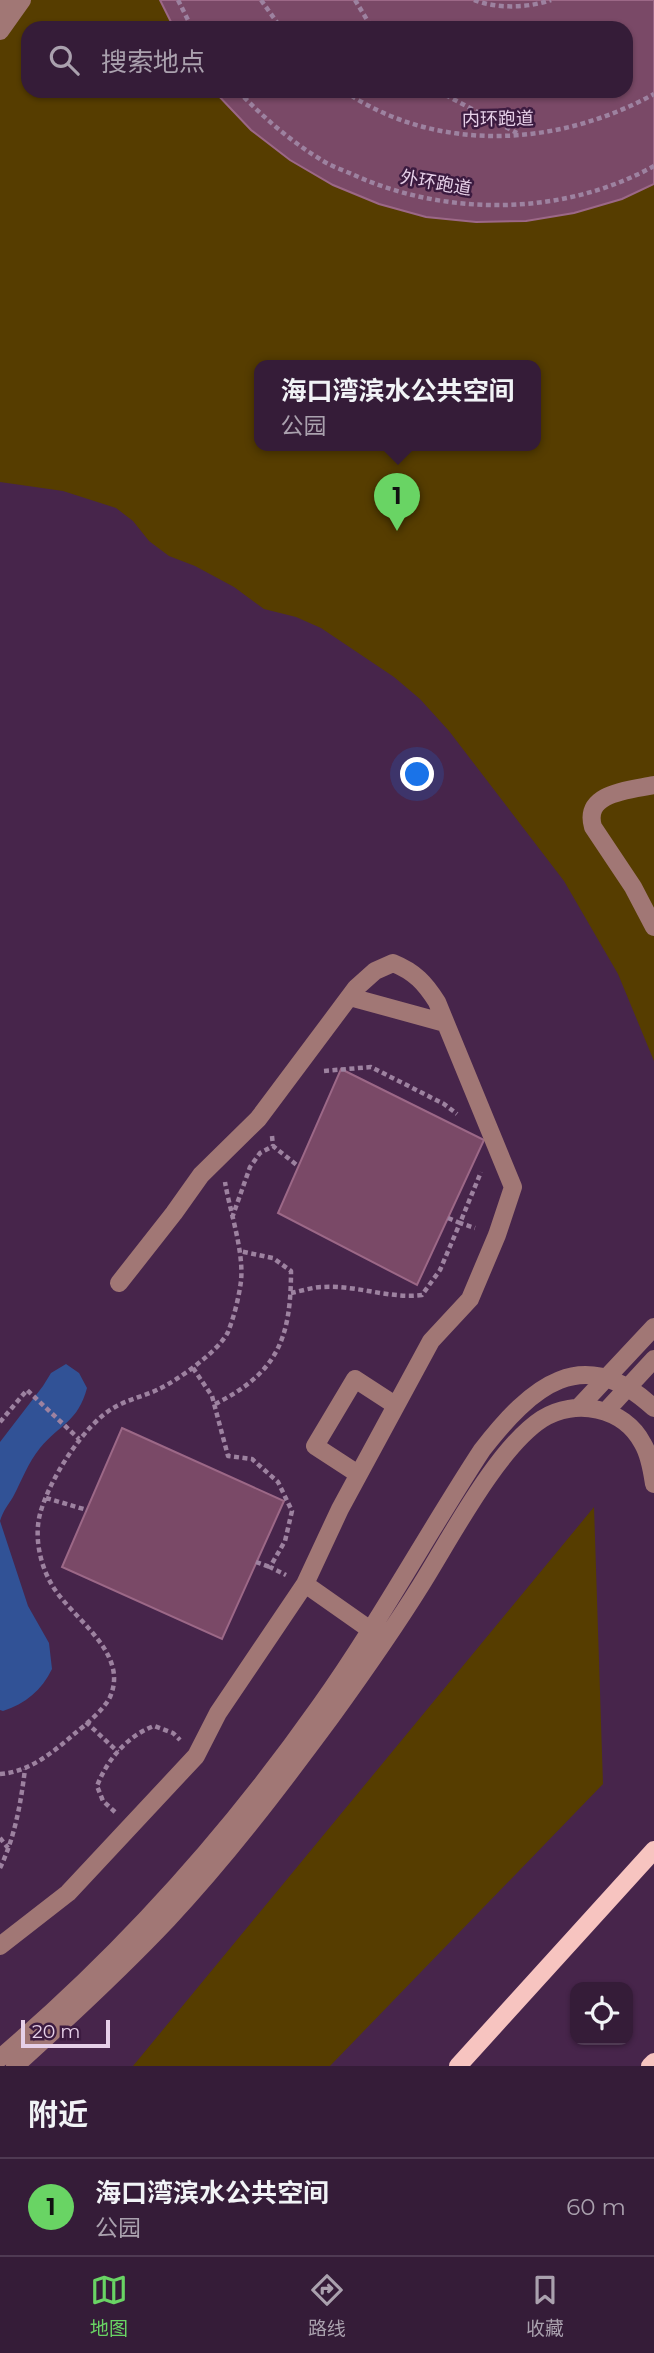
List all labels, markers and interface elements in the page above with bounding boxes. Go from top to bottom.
search box [21,21,633,98]
icon: search [45,41,83,79]
text: 搜索地点 [101,46,205,78]
street label: 内环跑道 [462,107,534,131]
street label: 外环跑道 [399,166,473,200]
popup [254,360,541,451]
text: 海口湾滨水公共空间 [280,375,515,407]
text: 公园 [280,412,326,440]
pin: 1 [374,473,420,531]
your location [400,757,434,791]
map controls [570,1982,633,2045]
button: locate [570,1982,633,2045]
scale bar [21,2017,110,2049]
text: 20 m [32,2020,80,2043]
text: 附近 [28,2096,88,2133]
text: 海口湾滨水公共空间 [95,2177,329,2209]
text: 1 [46,2193,56,2221]
text: 60 m [566,2193,626,2221]
text: 公园 [95,2214,141,2242]
tab: 地图 [90,2271,128,2340]
tab: 路线 [308,2271,346,2340]
tab: 收藏 [526,2271,564,2340]

